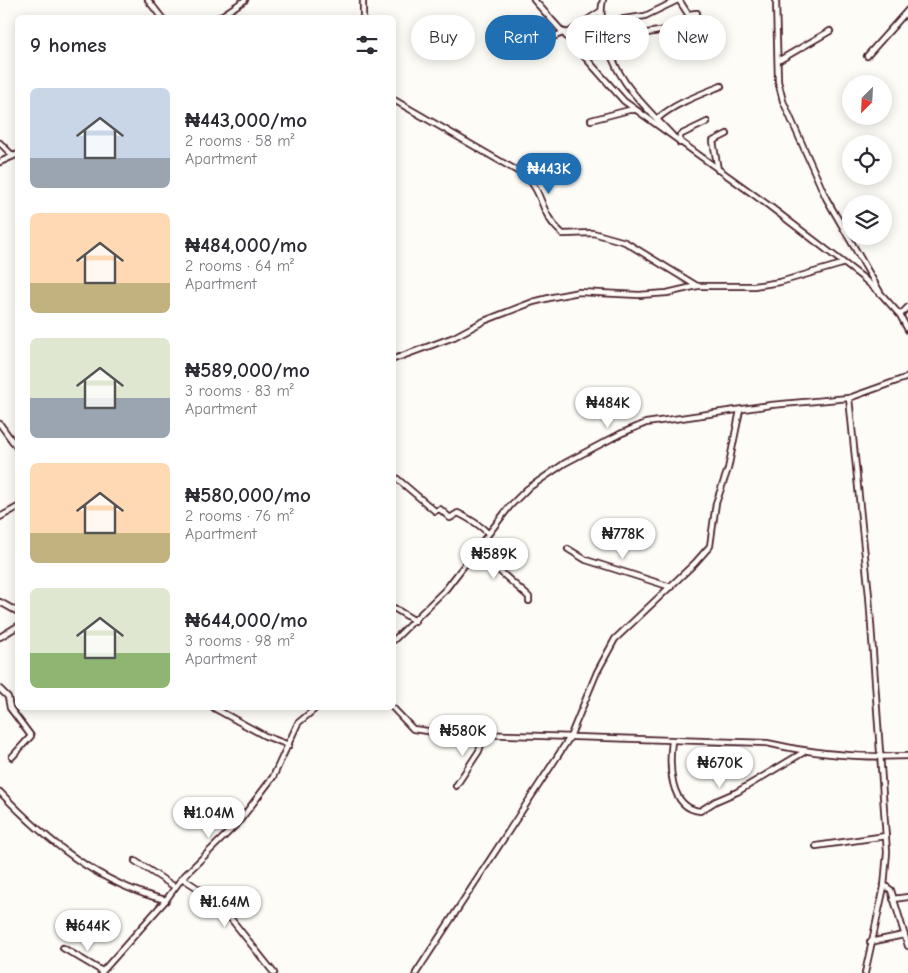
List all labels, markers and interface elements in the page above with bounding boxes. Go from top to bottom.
chip: Buy [411,15,475,60]
chip: Rent [485,15,556,60]
chip: Filters [566,15,649,60]
chip: New [659,15,726,60]
icon: filters [353,31,381,59]
text: 9 homes [30,33,106,57]
north arrow [842,75,892,125]
map controls [842,75,892,245]
icon: home [70,108,130,168]
text: ₦443,000/mo [185,108,307,132]
text: 2 rooms · 58 m² [185,132,295,150]
button: locate [842,135,892,185]
text: Apartment [185,150,257,168]
pin: ₦443K [514,152,584,195]
text: ₦443K [527,160,571,178]
button: layers [842,195,892,245]
icon: home [70,233,130,293]
text: ₦484,000/mo [185,233,307,257]
text: 2 rooms · 64 m² [185,257,294,275]
text: Apartment [185,275,257,293]
icon: home [70,358,130,418]
text: ₦589,000/mo [185,358,310,382]
text: 3 rooms · 83 m² [185,382,294,400]
pin: ₦484K [573,386,643,429]
text: ₦484K [586,394,630,412]
text: Apartment [185,400,257,418]
icon: home [70,483,130,543]
text: ₦580,000/mo [185,483,311,507]
text: 2 rooms · 76 m² [185,507,294,525]
pin: ₦778K [588,518,658,560]
text: Apartment [185,525,257,543]
text: ₦778K [602,525,644,543]
pin: ₦589K [459,538,529,580]
text: ₦589K [471,545,517,563]
icon: home [70,608,130,668]
text: ₦644,000/mo [185,608,308,632]
text: 3 rooms · 98 m² [185,632,294,650]
text: Apartment [185,650,257,668]
pin: ₦580K [428,714,498,757]
text: ₦580K [440,722,486,740]
pin: ₦670K [685,746,755,789]
text: ₦670K [697,754,743,772]
pin: ₦1.04M [168,796,250,839]
text: ₦1.04M [184,804,234,822]
pin: ₦1.64M [184,886,266,928]
text: ₦1.64M [200,893,250,911]
pin: ₦644K [53,910,123,952]
text: ₦644K [66,917,110,935]

